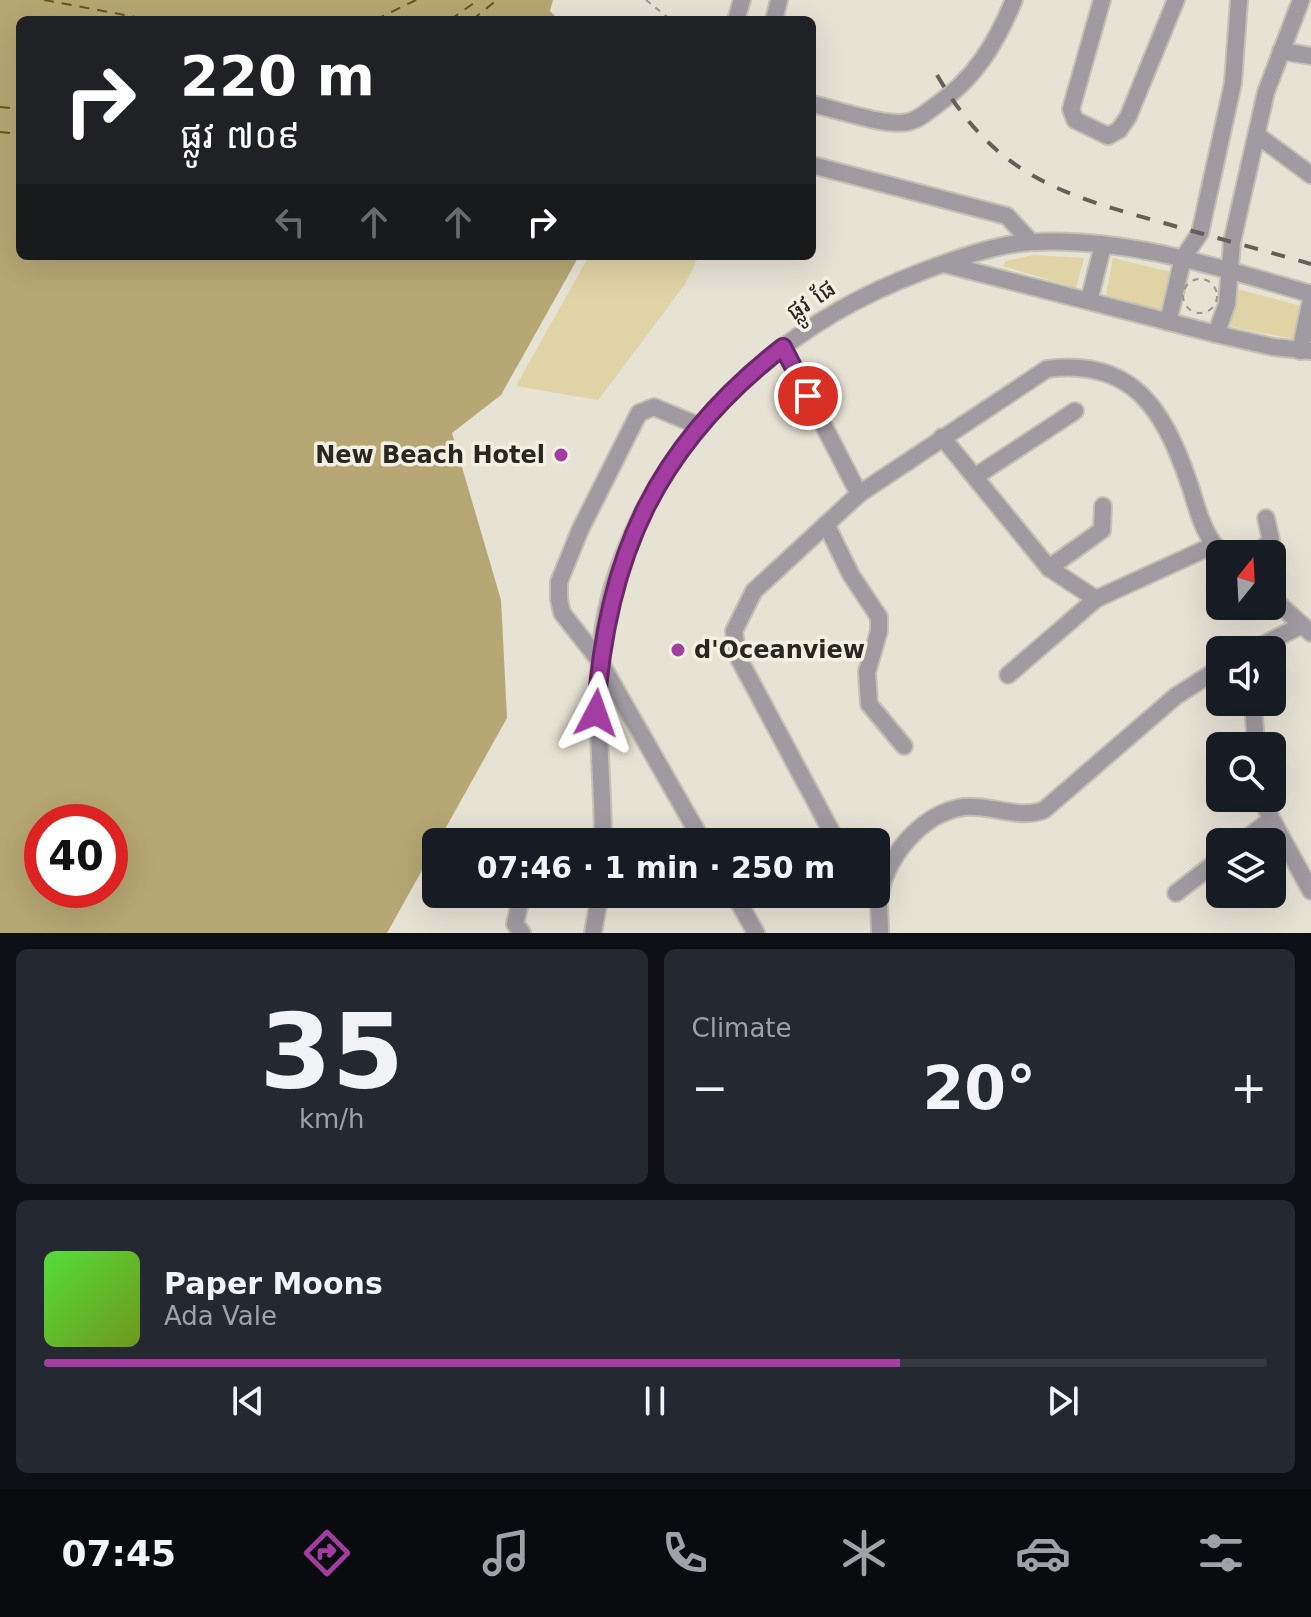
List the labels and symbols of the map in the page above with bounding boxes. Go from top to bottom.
street label: ផ្លូវ ផែ [781,274,845,333]
pin [774,362,842,430]
place label: New Beach Hotel [315,441,545,469]
marker: New Beach Hotel [552,446,570,464]
north arrow [1206,540,1286,620]
place label: d'Oceanview [694,636,865,664]
marker: d'Oceanview [669,641,687,659]
position arrow [554,671,638,755]
speed limit sign: 40 [24,804,128,908]

